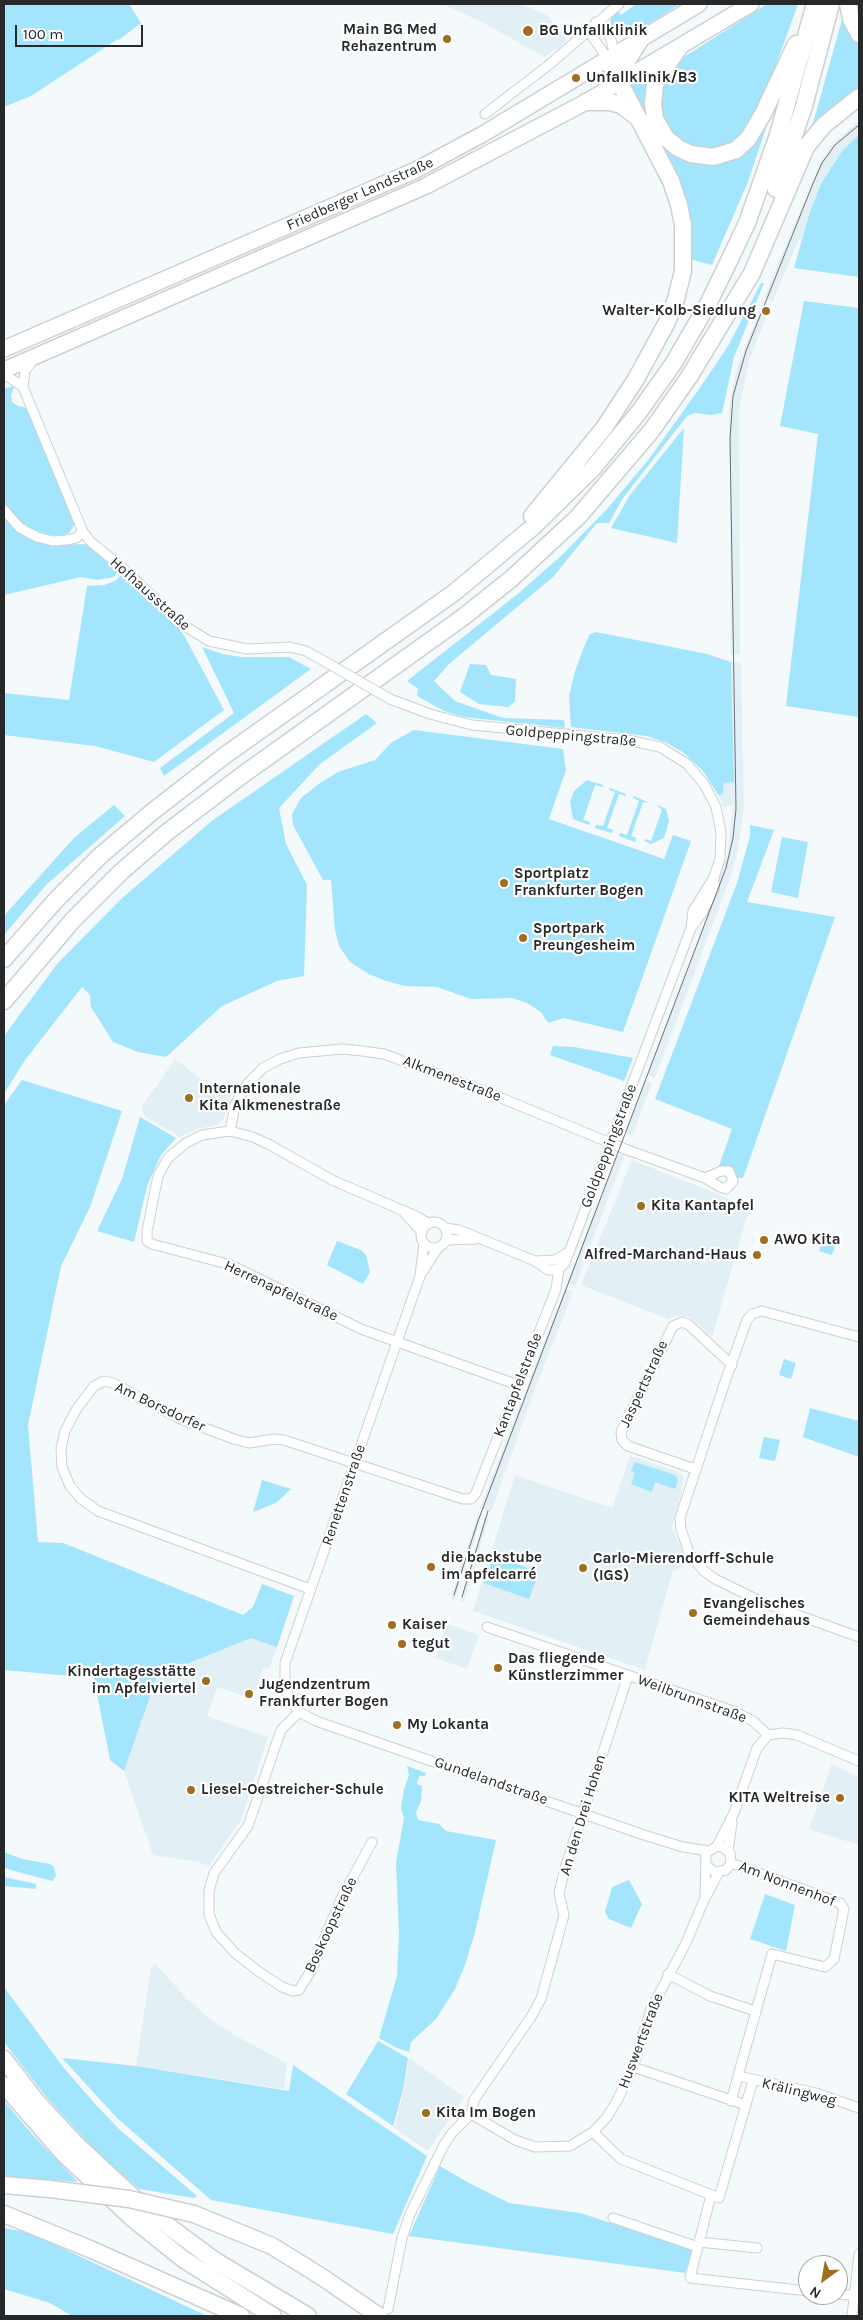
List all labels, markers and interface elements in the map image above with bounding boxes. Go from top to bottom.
scale bar [18,15,145,47]
place label: Main BG Med Rehazentrum [341,21,437,56]
place label: BG Unfallklinik [539,22,647,40]
marker: BG Unfallklinik [521,24,535,38]
text: 100 m [23,25,63,43]
marker: Main BG Med Rehazentrum [441,33,453,45]
place label: Unfallklinik/B3 [586,69,697,87]
marker: Unfallklinik/B3 [570,72,582,84]
street label: Friedberger Landstraße [284,154,436,234]
place label: Walter-Kolb-Siedlung [602,302,756,320]
marker: Walter-Kolb-Siedlung [760,305,772,317]
street label: Hofhausstraße [106,553,194,635]
street label: Goldpeppingstraße [505,721,637,751]
place label: Sportplatz Frankfurter Bogen [514,865,644,900]
marker: Sportplatz Frankfurter Bogen [498,877,510,889]
place label: Sportpark Preungesheim [533,920,635,955]
marker: Sportpark Preungesheim [517,932,529,944]
street label: Alkmenestraße [400,1052,504,1106]
place label: Internationale Kita Alkmenestraße [199,1080,341,1115]
street label: Goldpeppingstraße [577,1082,641,1210]
marker: Internationale Kita Alkmenestraße [183,1092,195,1104]
place label: Kita Kantapfel [651,1197,754,1215]
marker: Kita Kantapfel [635,1200,647,1212]
place label: AWO Kita [774,1231,841,1249]
marker: AWO Kita [758,1234,770,1246]
place label: Alfred-Marchand-Haus [584,1246,747,1264]
marker: Alfred-Marchand-Haus [751,1249,763,1261]
street label: Herrenapfelstraße [221,1257,341,1325]
street label: Kantapfelstraße [490,1330,546,1440]
street label: Jaspertstraße [616,1338,672,1430]
street label: Am Borsdorfer [112,1378,208,1436]
street label: Renettenstraße [318,1442,370,1548]
place label: die backstube im apfelcarré [441,1549,542,1584]
place label: Carlo-Mierendorff-Schule (IGS) [593,1550,774,1585]
marker: die backstube im apfelcarré [425,1561,437,1573]
marker: Carlo-Mierendorff-Schule (IGS) [577,1562,589,1574]
place label: Evangelisches Gemeindehaus [703,1595,810,1630]
marker: Evangelisches Gemeindehaus [687,1607,699,1619]
place label: Kaiser [402,1616,447,1634]
marker: Kaiser [386,1619,398,1631]
place label: tegut [412,1635,450,1653]
marker: tegut [396,1638,408,1650]
place label: Das fliegende Künstlerzimmer [508,1650,623,1685]
marker: Das fliegende Künstlerzimmer [492,1662,504,1674]
place label: Kindertagesstätte im Apfelviertel [67,1663,196,1698]
street label: Weilbrunnstraße [635,1671,749,1727]
marker: Kindertagesstätte im Apfelviertel [200,1675,212,1687]
place label: Jugendzentrum Frankfurter Bogen [259,1676,389,1711]
marker: Jugendzentrum Frankfurter Bogen [243,1688,255,1700]
place label: My Lokanta [407,1716,489,1734]
marker: My Lokanta [391,1719,403,1731]
street label: An den Drei Hohen [556,1752,610,1878]
street label: Gundelandstraße [432,1753,550,1809]
place label: Liesel-Oestreicher-Schule [201,1781,384,1799]
marker: Liesel-Oestreicher-Schule [185,1784,197,1796]
place label: KITA Weltreise [728,1789,830,1807]
marker: KITA Weltreise [834,1792,846,1804]
street label: Am Nonnenhof [736,1857,838,1911]
street label: Boskoopstraße [301,1874,361,1976]
street label: Huswertstraße [615,1991,667,2091]
street label: Krälingweg [760,2074,838,2110]
place label: Kita Im Bogen [436,2104,536,2122]
marker: Kita Im Bogen [420,2107,432,2119]
north arrow [798,2255,848,2305]
text: N [807,2282,824,2302]

